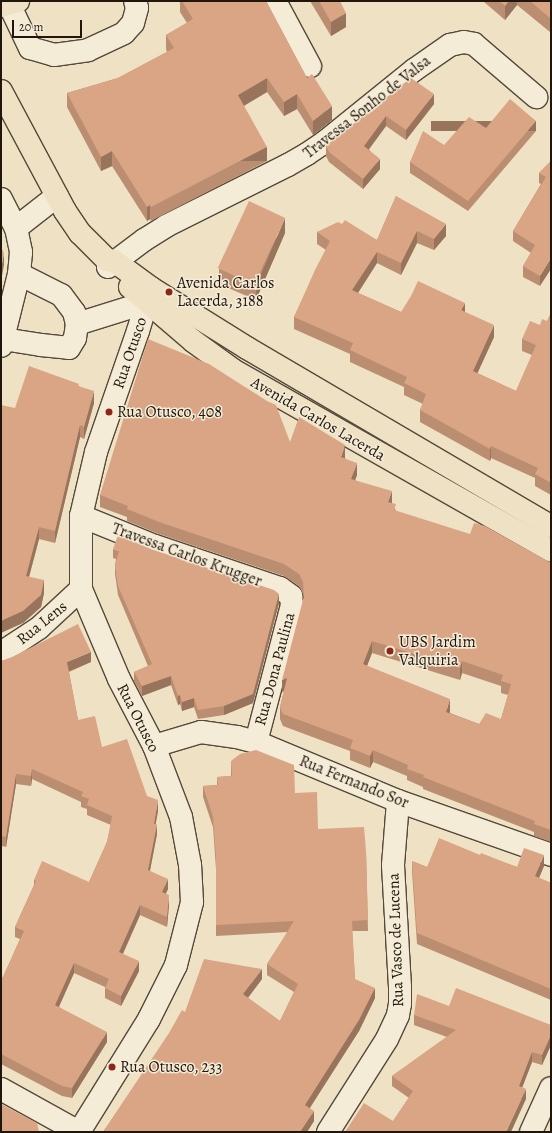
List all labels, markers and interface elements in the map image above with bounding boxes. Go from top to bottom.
scale bar [14,12,84,38]
text: 20 m [19,19,43,35]
street label: Travessa Sonho de Valsa [300,51,434,163]
place label: Avenida Carlos Lacerda, 3188 [177,273,274,311]
marker: Avenida Carlos Lacerda, 3188 [164,287,174,297]
street label: Rua Otusco [109,315,151,391]
street label: Avenida Carlos Lacerda [247,373,389,465]
place label: Rua Otusco, 408 [117,402,222,422]
marker: Rua Otusco, 408 [104,407,114,417]
street label: Travessa Carlos Krugger [109,519,265,591]
street label: Rua Lens [13,597,71,649]
street label: Rua Dona Paulina [251,610,299,728]
place label: UBS Jardim Valquiria [399,632,476,670]
marker: UBS Jardim Valquiria [384,645,396,657]
street label: Rua Otusco [113,680,163,756]
street label: Rua Fernando Sor [296,751,412,813]
street label: Rua Vasco de Lucena [384,873,408,1007]
place label: Rua Otusco, 233 [120,1057,223,1077]
marker: Rua Otusco, 233 [107,1062,117,1072]

